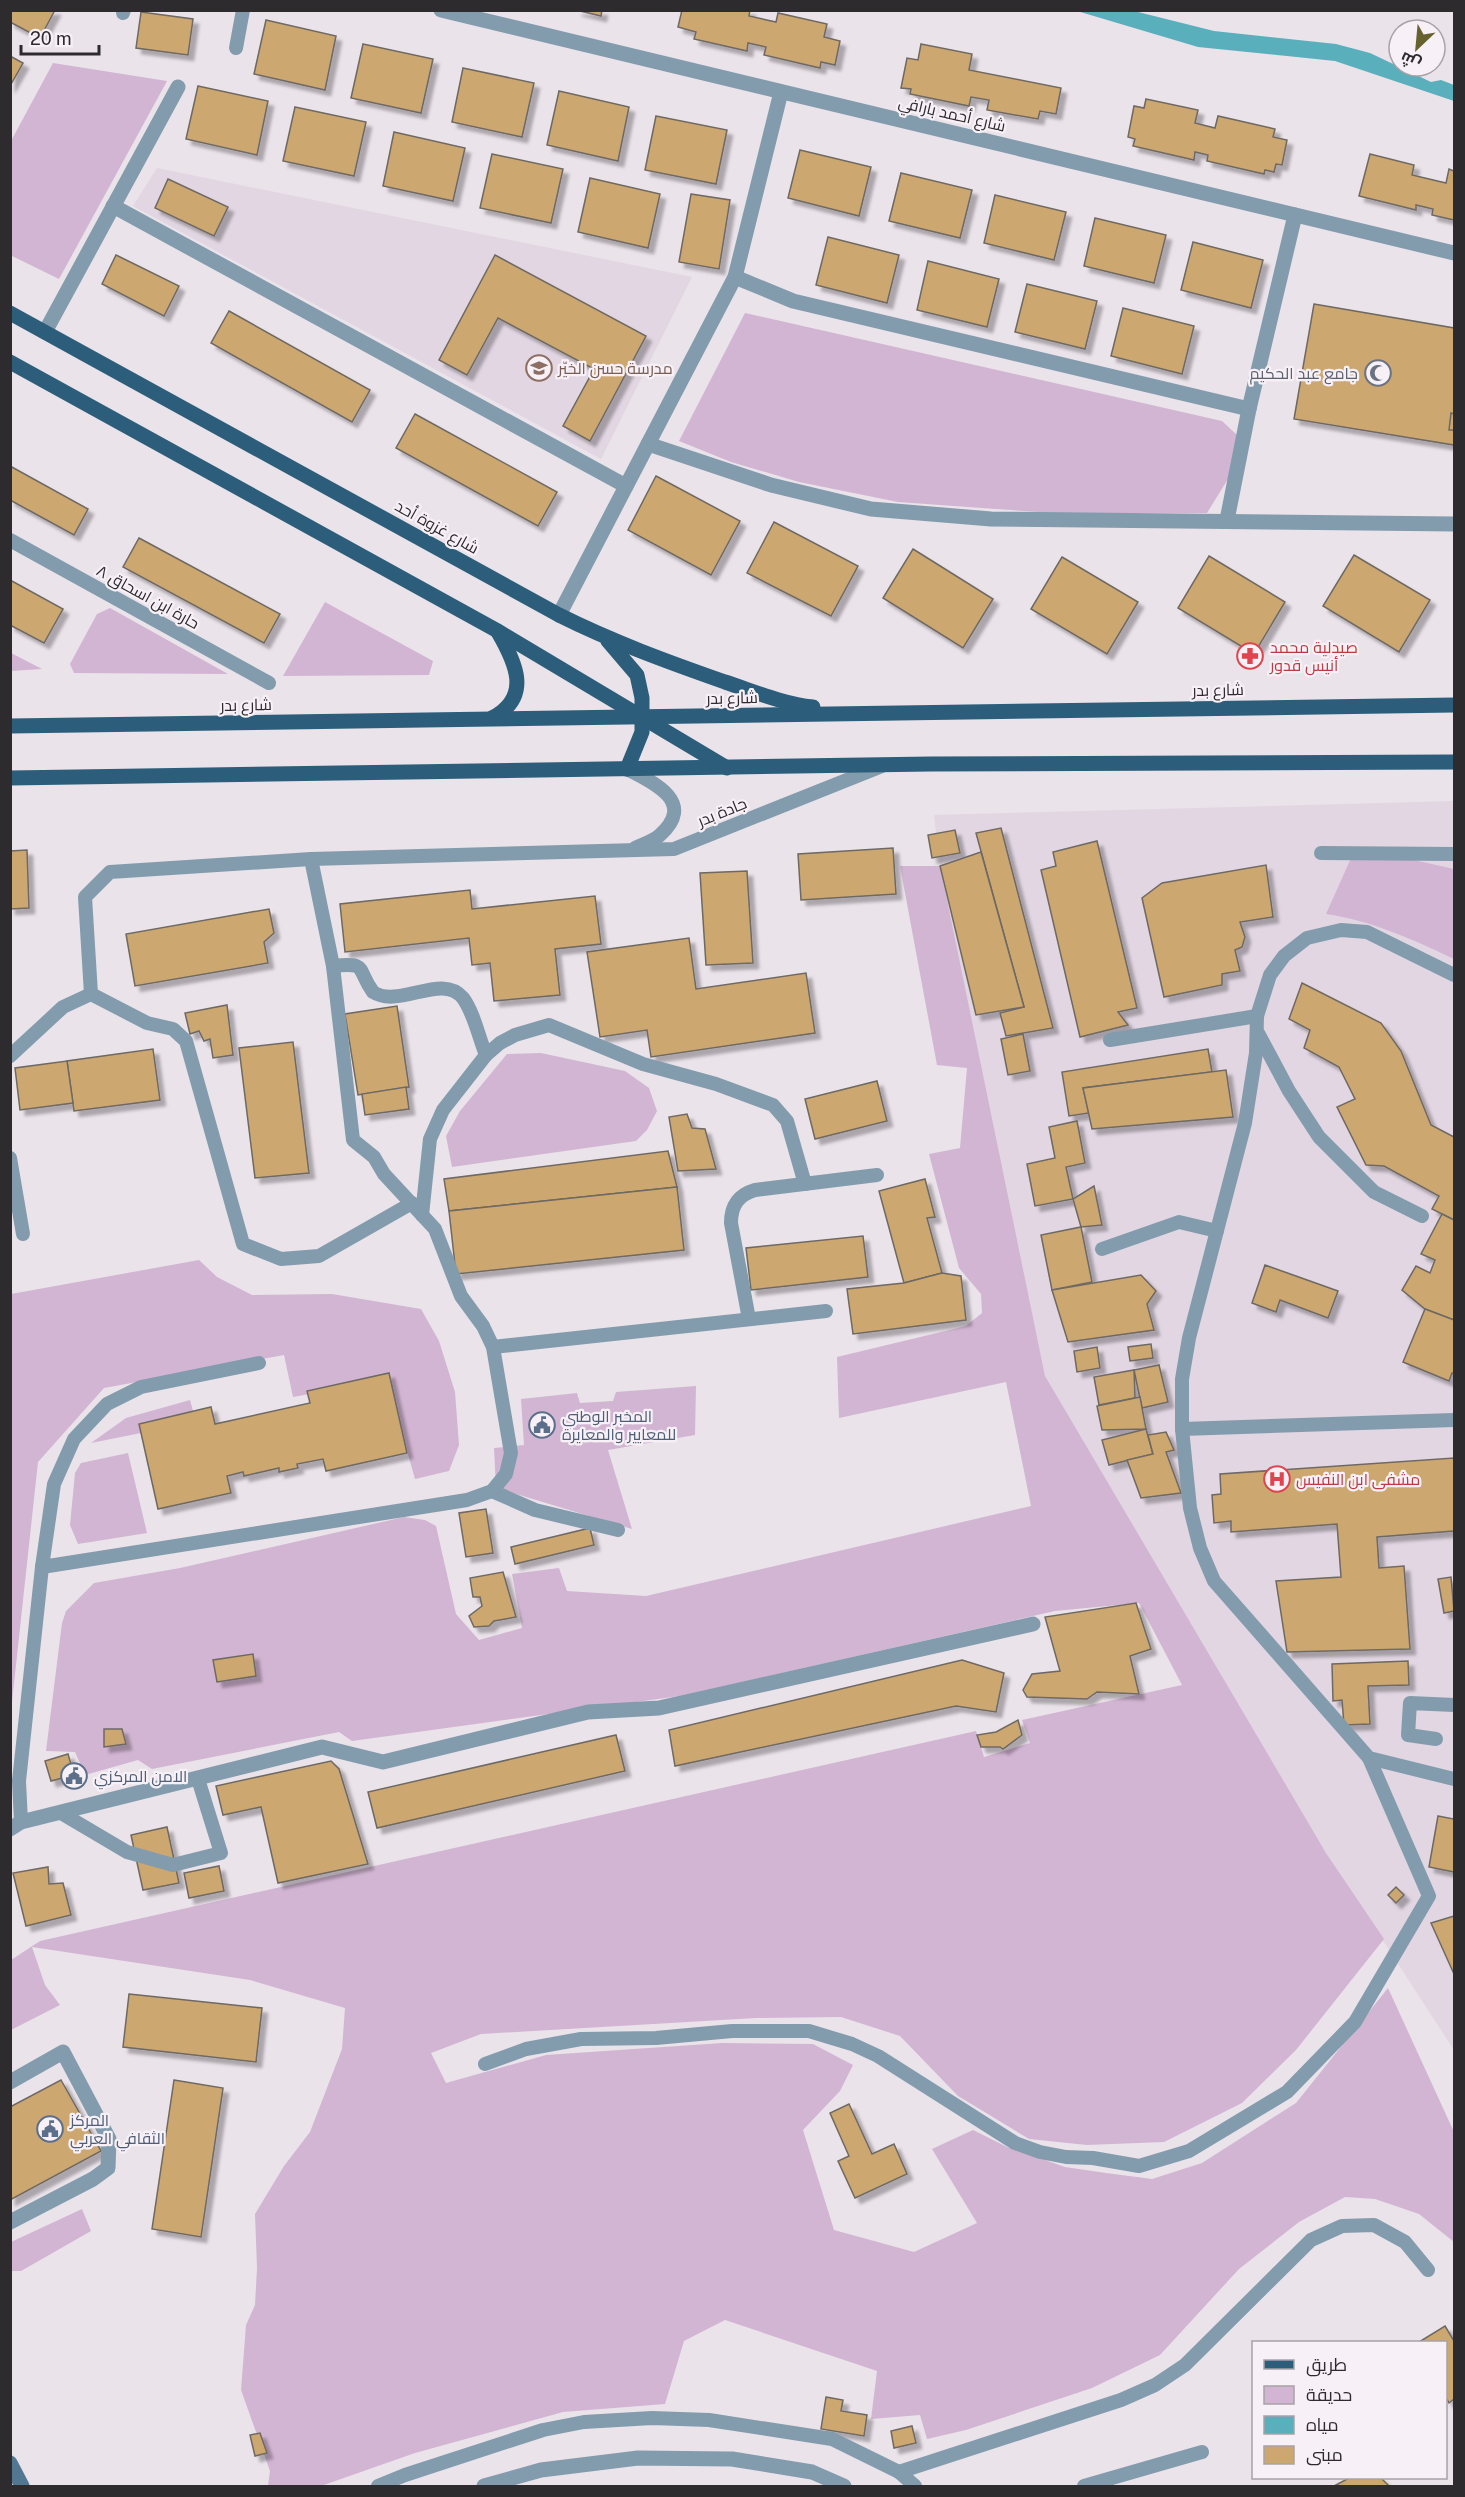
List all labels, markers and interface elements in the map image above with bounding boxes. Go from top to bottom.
scale bar [21,18,99,56]
north arrow [1387,18,1447,78]
text: 20 m [30,28,72,49]
text: ش [1397,48,1424,74]
street label: شارع أحمد بارافي [896,92,1007,139]
school or university icon: مدرسة حسن الخيّر [524,353,554,383]
mosque icon: جامع عبد الحكيم [1363,358,1393,388]
place label: مدرسة حسن الخيّر [557,359,673,379]
place label: جامع عبد الحكيم [1249,364,1358,385]
street label: شارع غزوة أحد [391,496,482,560]
street label: حارة ابن اسحاق ٨ [93,561,203,634]
place label: صيدلية محمد أنيس قدور [1269,638,1358,676]
pharmacy icon: صيدلية محمد أنيس قدور [1235,641,1265,671]
street label: شارع بدر [1191,680,1244,702]
street label: شارع بدر [705,688,758,710]
street label: شارع بدر [219,695,272,717]
street label: جادة بدر [694,794,749,831]
place label: المخبر الوطني للمعايير والمعايرة [562,1407,676,1444]
public building icon: المخبر الوطني للمعايير والمعايرة [527,1410,557,1440]
hospital icon: مشفى ابن النفيس [1262,1464,1292,1494]
place label: مشفى ابن النفيس [1296,1470,1420,1490]
public building icon: الامن المركزي [59,1761,89,1791]
place label: الامن المركزي [94,1767,187,1790]
place label: المركز الثقافي العربي [69,2111,165,2152]
public building icon: المركز الثقافي العربي [35,2114,65,2144]
legend [1252,2341,1447,2479]
text: طريق [1306,2354,1347,2377]
text: حديقة [1306,2384,1352,2405]
text: مياه [1306,2414,1339,2435]
text: مبنى [1306,2444,1343,2466]

